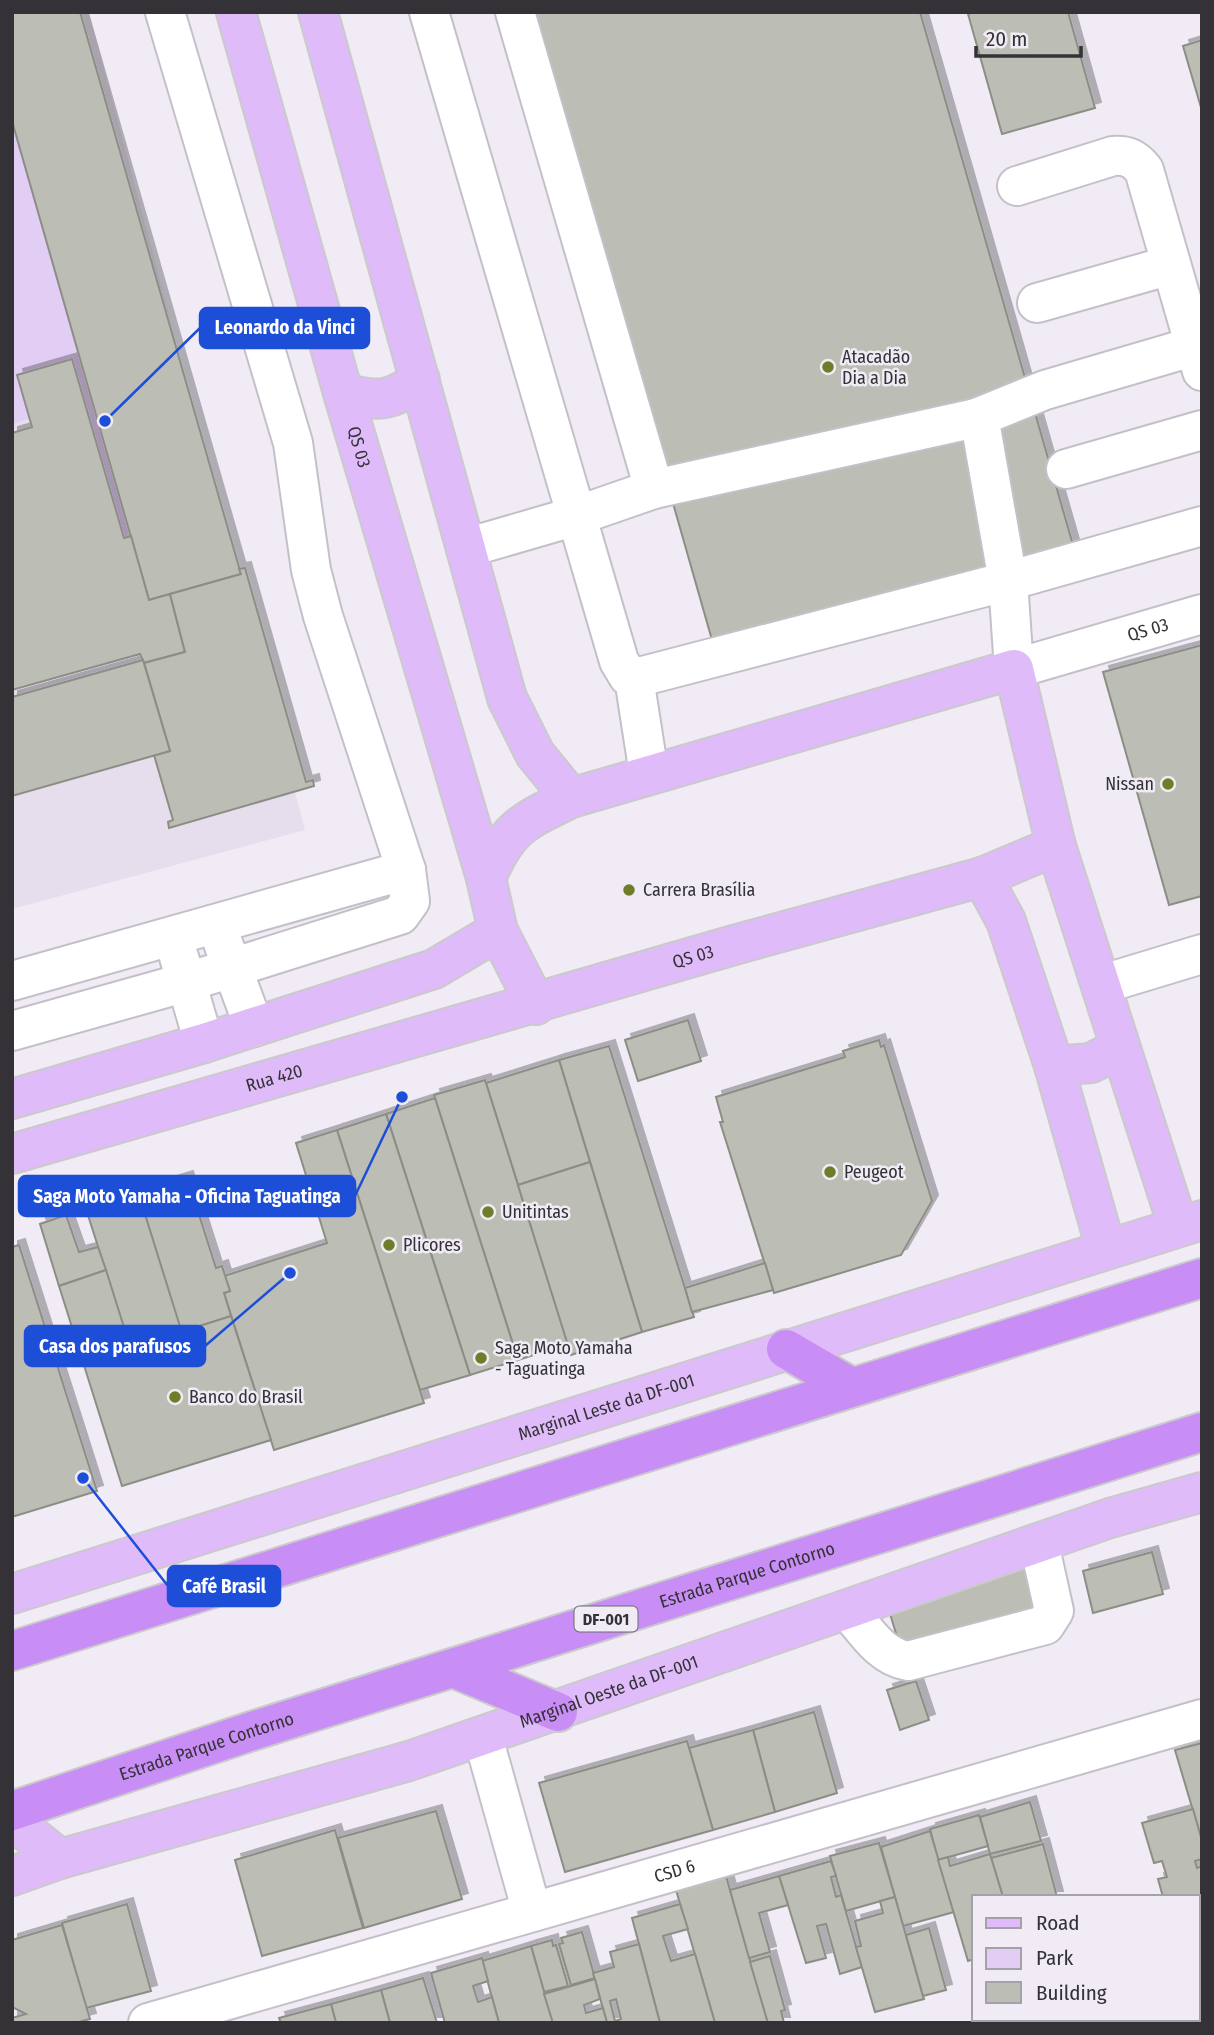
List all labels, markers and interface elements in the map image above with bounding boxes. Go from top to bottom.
scale bar [976,14,1081,58]
text: 20 m [986,26,1027,52]
callout: Leonardo da Vinci [200,308,369,348]
text: Leonardo da Vinci [215,316,355,339]
place label: Atacadão Dia a Dia [842,346,910,389]
marker: Atacadão Dia a Dia [820,359,836,375]
street label: QS 03 [342,424,375,470]
street label: QS 03 [1125,613,1171,646]
place label: Nissan [1105,773,1154,795]
marker: Nissan [1160,776,1176,792]
place label: Carrera Brasília [643,879,755,901]
marker: Carrera Brasília [621,882,637,898]
street label: QS 03 [670,940,716,973]
street label: Rua 420 [243,1059,305,1097]
place label: Peugeot [844,1161,904,1183]
marker: Peugeot [822,1164,838,1180]
callout: Saga Moto Yamaha - Oficina Taguatinga [19,1176,355,1216]
text: Saga Moto Yamaha - Oficina Taguatinga [33,1185,341,1208]
place label: Unitintas [502,1201,569,1223]
marker: Unitintas [480,1204,496,1220]
place label: Plicores [403,1234,461,1256]
marker: Plicores [381,1237,397,1253]
callout: Casa dos parafusos [25,1326,205,1366]
text: Casa dos parafusos [39,1335,192,1358]
place label: Saga Moto Yamaha - Taguatinga [495,1337,633,1380]
marker: Saga Moto Yamaha - Taguatinga [473,1350,489,1366]
street label: Marginal Leste da DF-001 [515,1369,697,1445]
place label: Banco do Brasil [189,1386,303,1408]
marker: Banco do Brasil [167,1389,183,1405]
street label: Estrada Parque Contorno [657,1537,837,1613]
callout: Café Brasil [168,1566,280,1606]
text: Café Brasil [182,1575,267,1598]
road number: DF-001 [574,1606,638,1632]
street label: Marginal Oeste da DF-001 [517,1651,701,1733]
street label: Estrada Parque Contorno [116,1707,297,1785]
street label: CSD 6 [651,1855,698,1887]
legend [972,1895,1200,2021]
text: Road [1036,1910,1080,1936]
text: Park [1036,1945,1074,1971]
text: Building [1036,1980,1107,2006]

